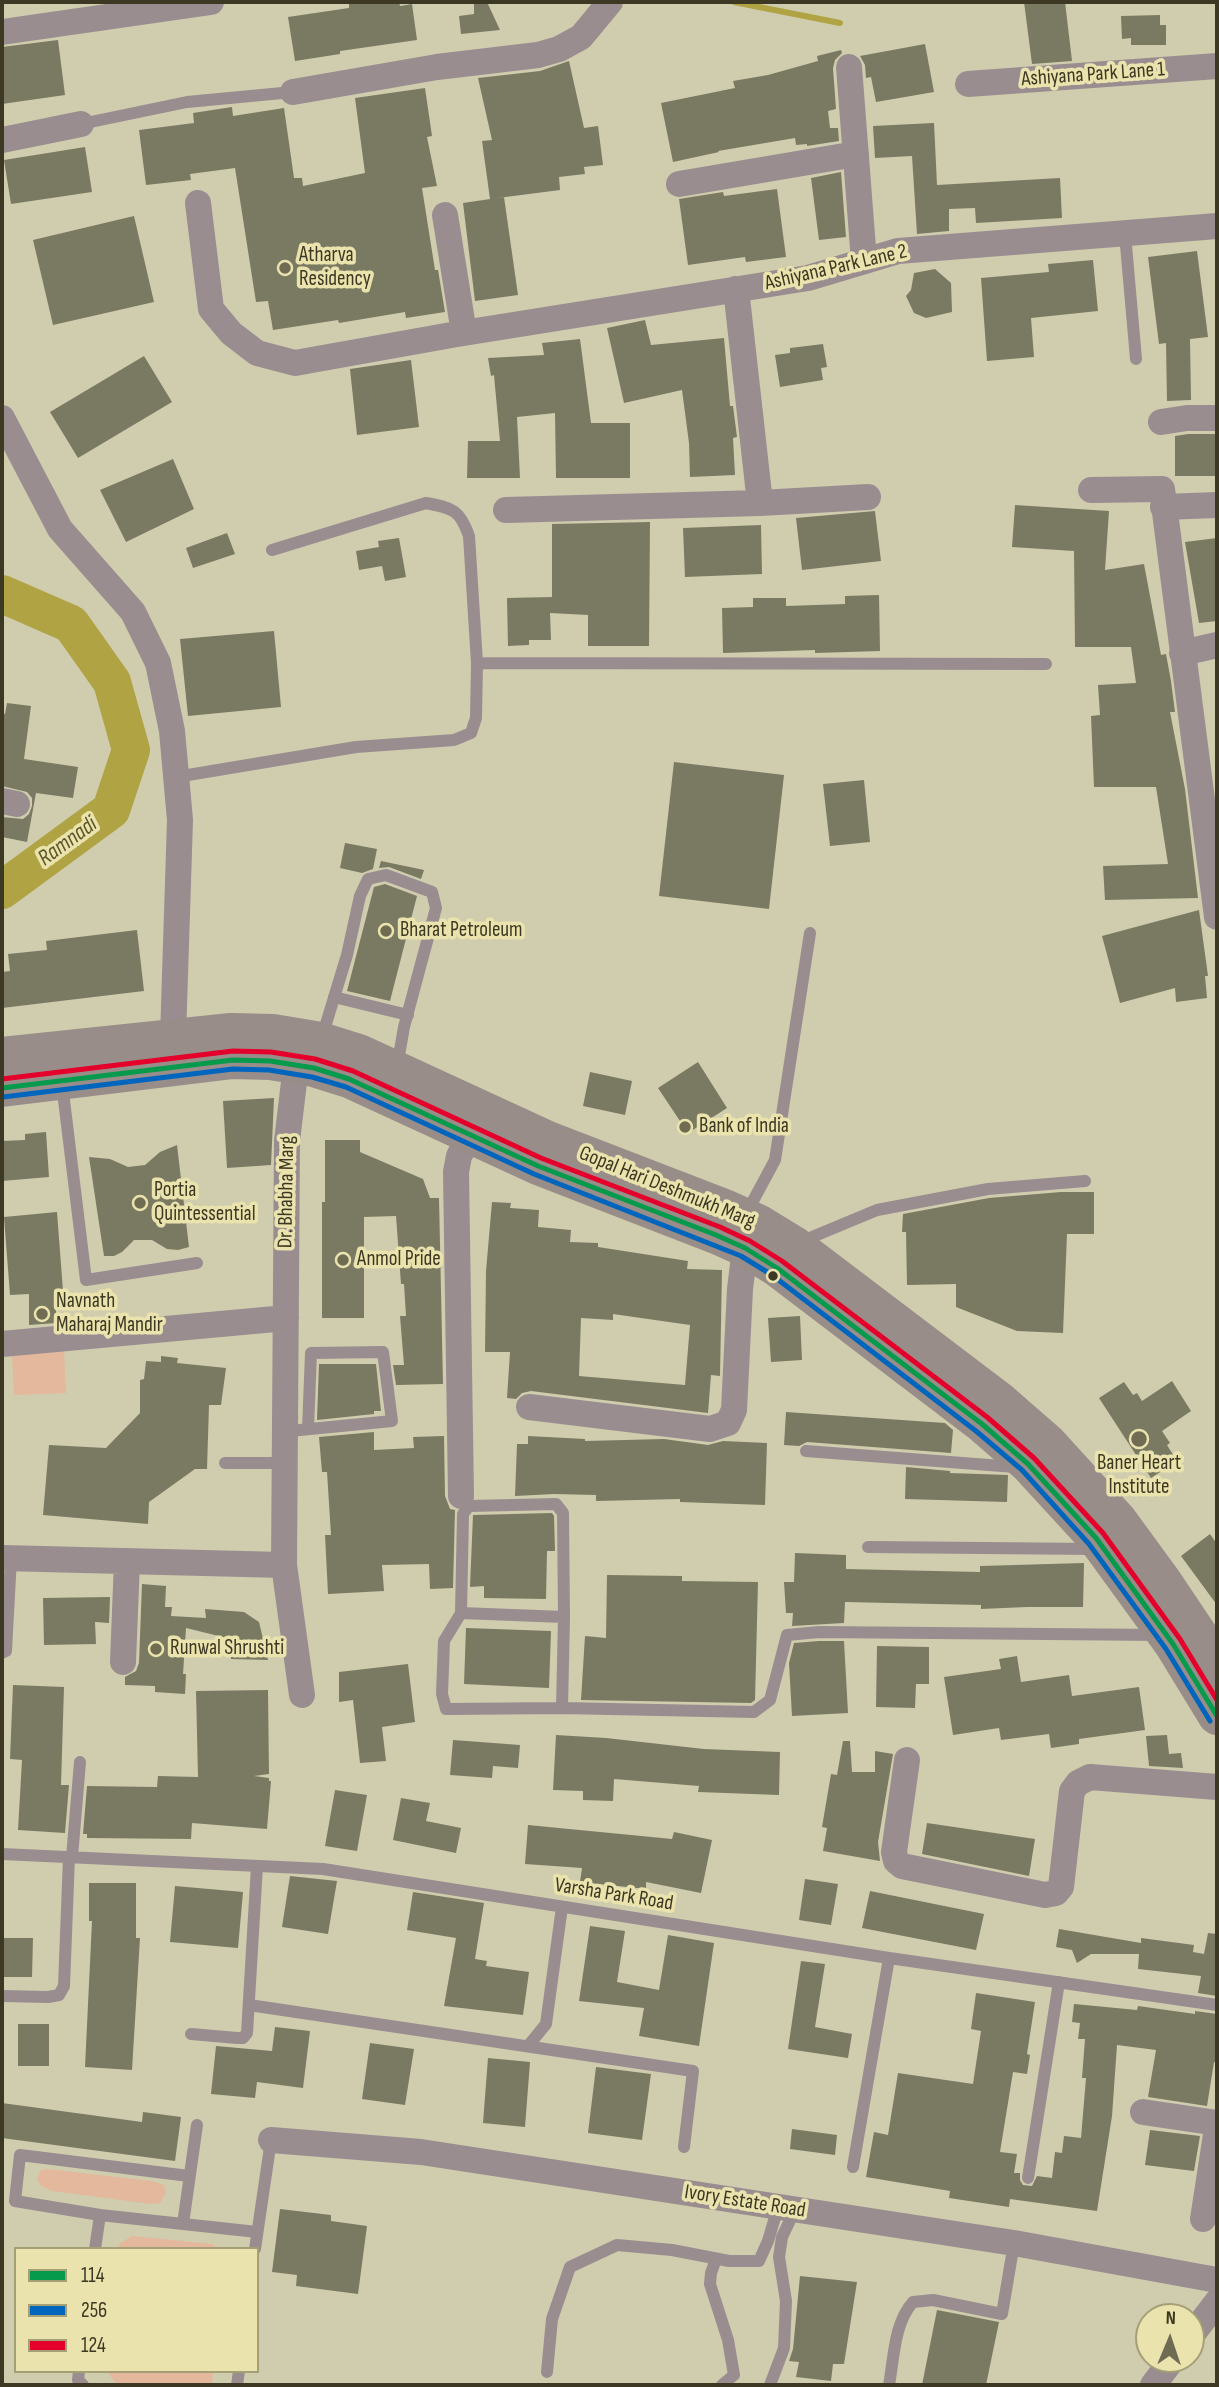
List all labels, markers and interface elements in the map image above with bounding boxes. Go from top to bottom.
street label: Ashiyana Park Lane 1 [1020,57,1166,93]
street label: Ashiyana Park Lane 2 [762,239,910,297]
place label: Atharva Residency [299,243,371,293]
marker: Atharva Residency [277,260,293,276]
water label: Ramnadi [33,811,103,873]
place label: Bharat Petroleum [400,918,523,944]
marker: Bharat Petroleum [378,923,394,939]
place label: Bank of India [699,1114,789,1140]
marker: Bank of India [677,1119,693,1135]
street label: Dr. Bhabha Marg [273,1136,301,1248]
street label: Gopal Hari Deshmukh Marg [575,1141,759,1235]
place label: Portia Quintessential [154,1178,256,1228]
marker: Portia Quintessential [132,1195,148,1211]
place label: Anmol Pride [357,1247,441,1273]
marker: Anmol Pride [335,1252,351,1268]
unlabelled marker [766,1269,780,1283]
place label: Navnath Maharaj Mandir [56,1289,163,1339]
marker: Navnath Maharaj Mandir [34,1306,50,1322]
marker: Baner Heart Institute [1129,1429,1149,1449]
place label: Baner Heart Institute [1097,1451,1181,1501]
place label: Runwal Shrushti [170,1636,284,1662]
marker: Runwal Shrushti [148,1641,164,1657]
street label: Varsha Park Road [553,1873,675,1917]
street label: Ivory Estate Road [683,2180,807,2224]
legend [14,2247,259,2373]
text: 114 [81,2263,104,2288]
text: 256 [81,2298,107,2323]
north arrow [1135,2303,1205,2373]
text: N [1165,2307,1176,2330]
text: 124 [81,2333,106,2358]

